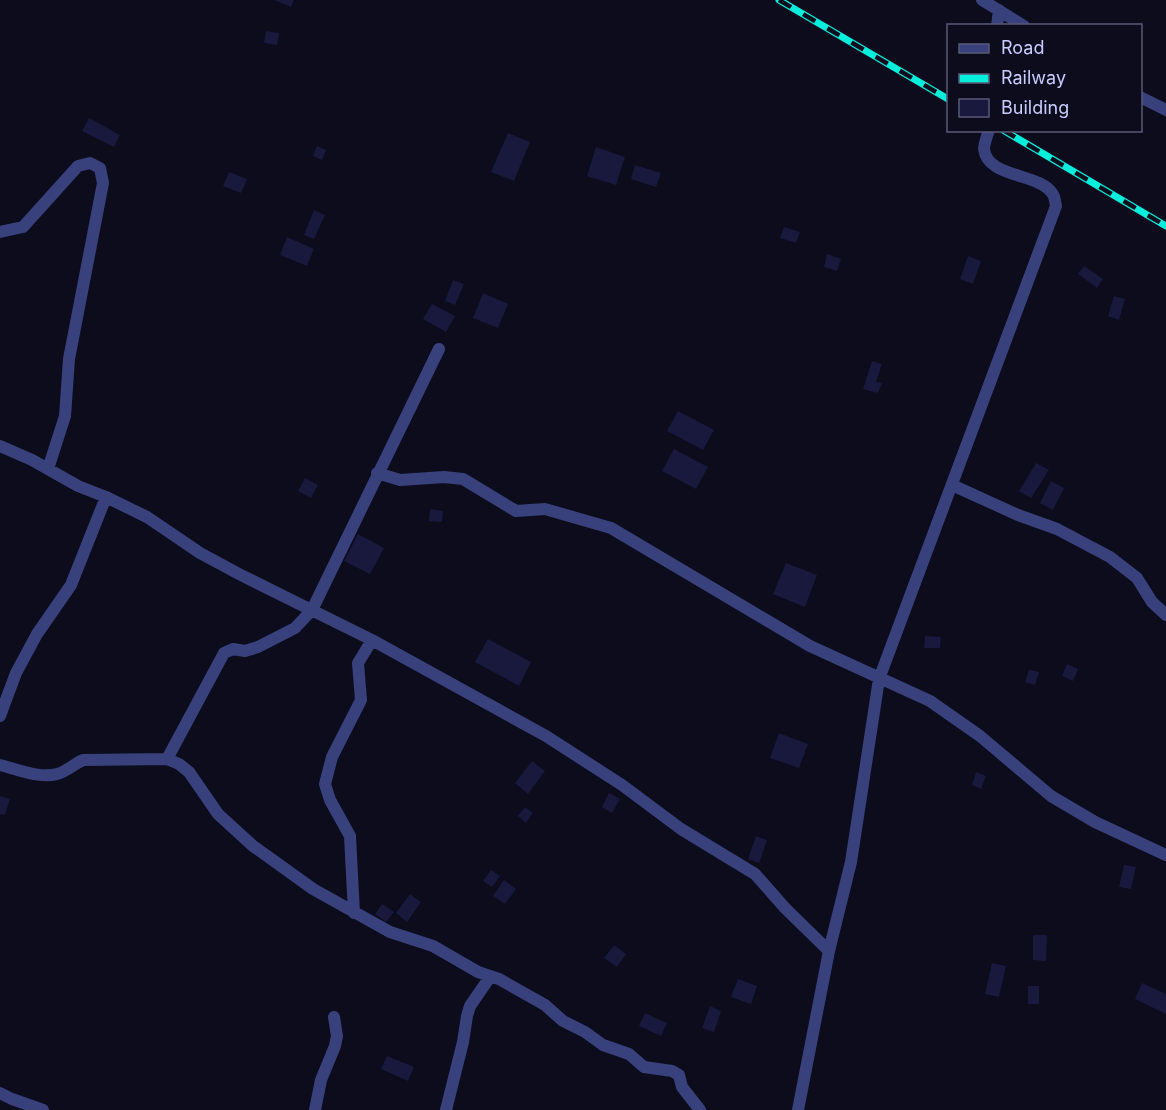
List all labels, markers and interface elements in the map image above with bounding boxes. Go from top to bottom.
legend [947,24,1142,132]
text: Road [1001,37,1044,58]
text: Railway [1001,67,1066,88]
text: Building [1001,97,1069,118]

